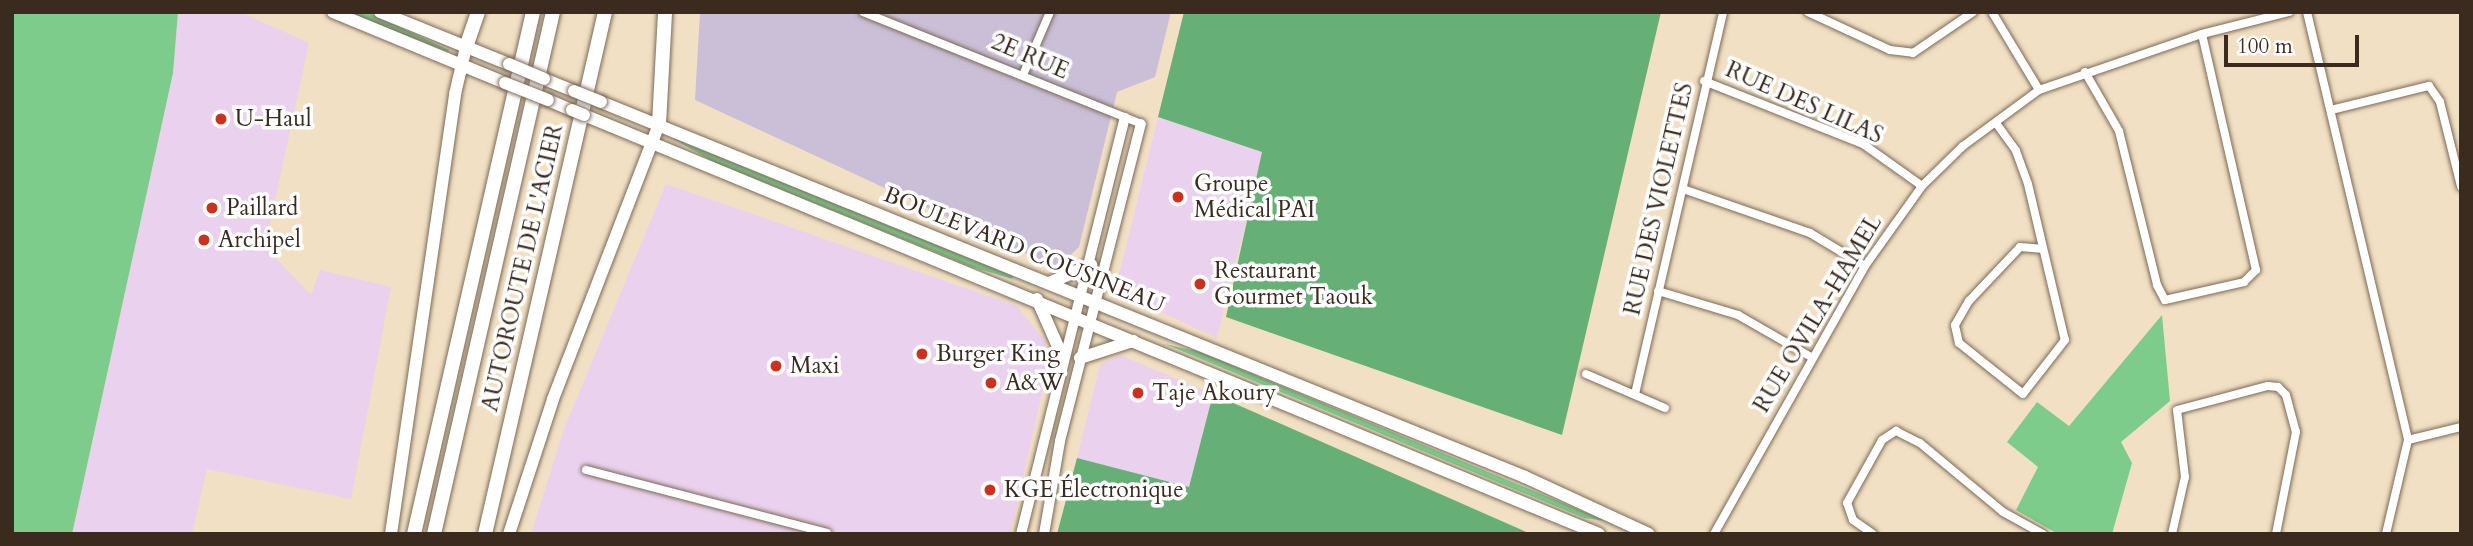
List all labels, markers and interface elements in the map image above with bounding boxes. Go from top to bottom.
scale bar [2228,21,2363,65]
street label: 2E RUE [987,28,1073,86]
text: 100 m [2237,32,2293,61]
street label: RUE DES LILAS [1721,56,1887,150]
street label: RUE DES VIOLETTES [1619,80,1699,318]
place label: U-Haul [235,105,312,133]
marker: U-Haul [213,111,229,127]
street label: AUTOROUTE DE L'ACIER [477,122,569,414]
place label: Groupe Médical PAI [1194,170,1315,224]
street label: BOULEVARD COUSINEAU [879,181,1169,319]
marker: Groupe Médical PAI [1168,187,1188,207]
place label: Paillard [226,194,298,222]
marker: Paillard [204,200,220,216]
street label: RUE OVILA-HAMEL [1748,210,1888,418]
place label: Archipel [218,226,301,254]
marker: Archipel [196,232,212,248]
place label: Restaurant Gourmet Taouk [1214,257,1373,311]
marker: Restaurant Gourmet Taouk [1192,276,1208,292]
place label: Burger King [936,340,1060,368]
marker: Burger King [914,346,930,362]
place label: Maxi [790,352,839,380]
marker: Maxi [768,358,784,374]
place label: A&W [1005,369,1064,397]
marker: A&W [983,375,999,391]
place label: Taje Akoury [1152,379,1276,407]
marker: Taje Akoury [1130,385,1146,401]
place label: KGE Électronique [1004,476,1184,504]
marker: KGE Électronique [982,482,998,498]

